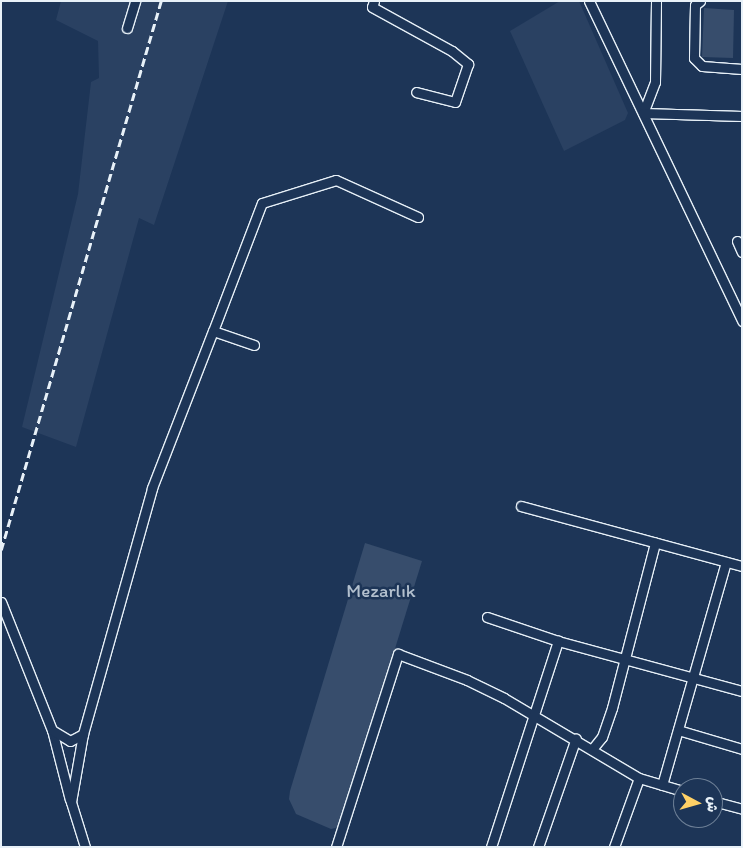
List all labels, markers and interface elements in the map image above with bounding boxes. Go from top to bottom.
park label: Mezarlık [346,580,416,602]
north arrow [673,778,723,828]
text: ش [703,796,722,813]

